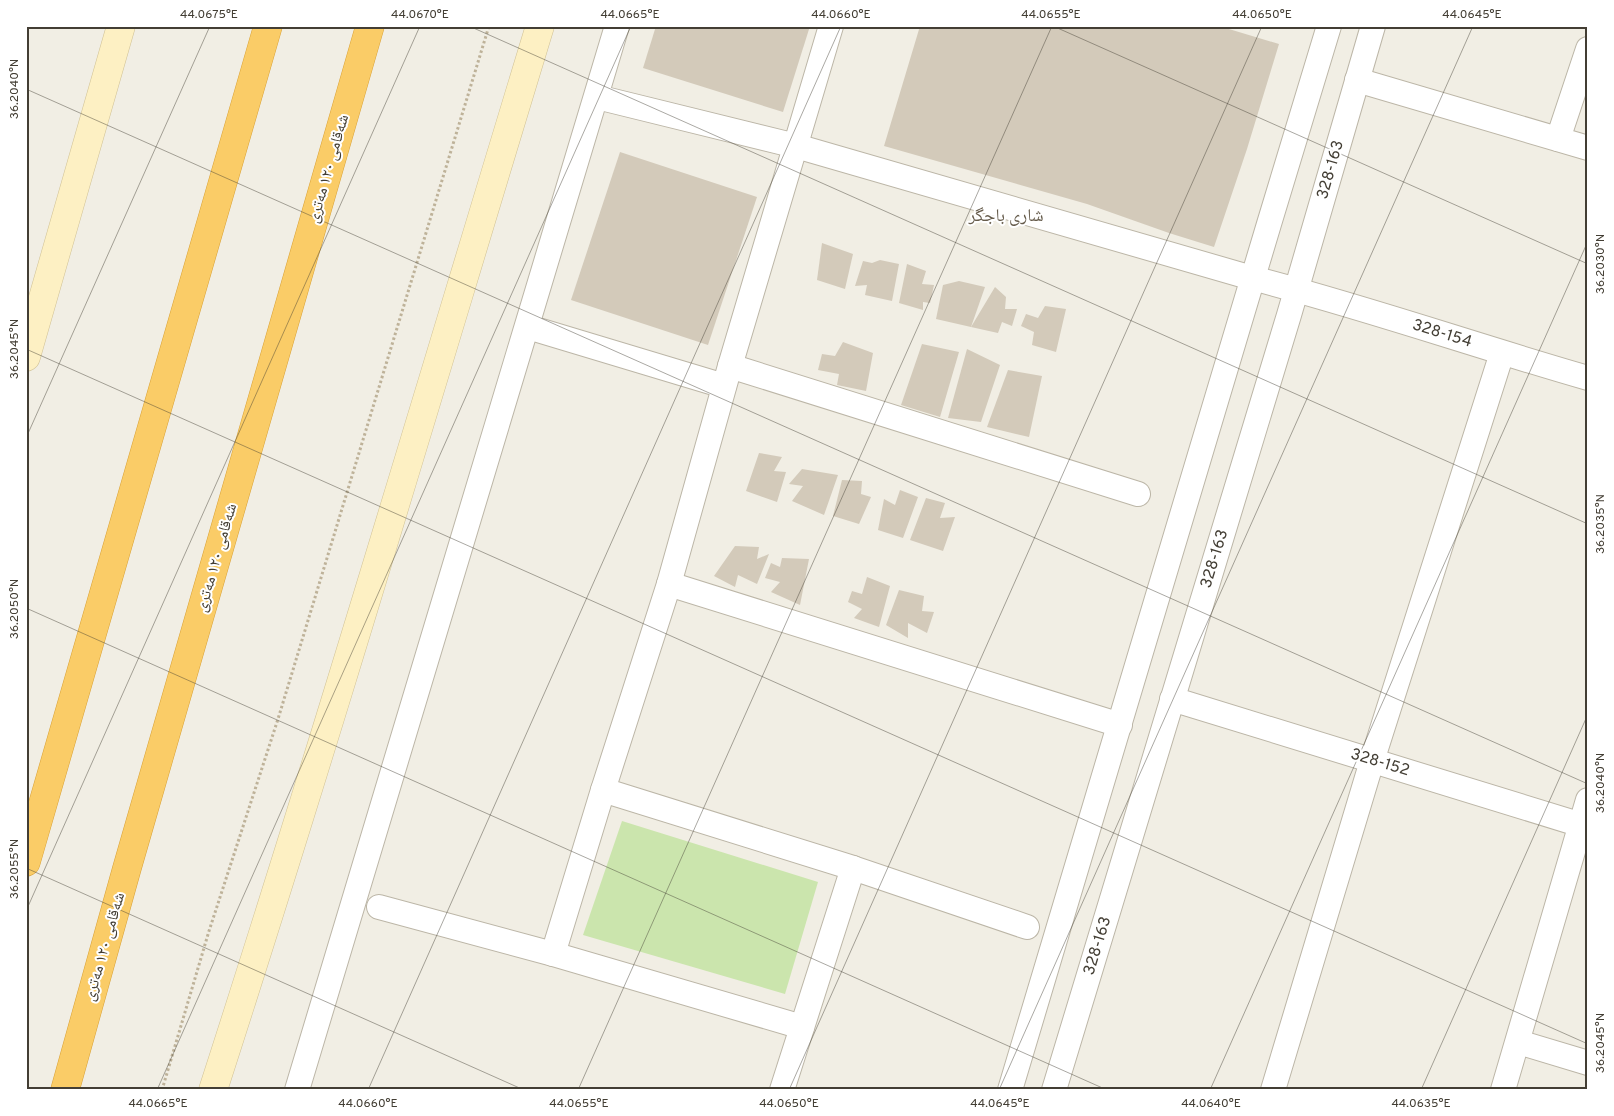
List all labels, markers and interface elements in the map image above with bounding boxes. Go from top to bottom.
text: 44.0675°E [180,7,238,23]
text: 44.0670°E [391,7,449,23]
text: 44.0665°E [600,7,660,23]
text: 44.0660°E [811,7,871,23]
text: 44.0655°E [1021,7,1081,23]
text: 44.0650°E [1232,7,1292,23]
text: 44.0645°E [1442,7,1502,23]
text: 36.2040°N [7,59,23,119]
street label: شەقامی ١٢٠ مەتری [304,112,354,226]
street label: 328-163 [1313,138,1349,202]
district label: شاری باجگر [967,205,1044,228]
text: 36.2030°N [1593,234,1609,294]
street label: 328-154 [1410,315,1474,353]
text: 36.2045°N [7,319,23,379]
text: 36.2035°N [1593,494,1609,554]
street label: شەقامی ١٢٠ مەتری [192,501,242,615]
street label: 328-163 [1197,527,1233,591]
text: 36.2050°N [7,579,23,639]
street label: 328-152 [1348,745,1412,781]
text: 36.2040°N [1593,753,1609,813]
text: 36.2055°N [7,839,23,899]
street label: شەقامی ١٢٠ مەتری [80,890,130,1004]
street label: 328-163 [1080,914,1116,978]
text: 36.2045°N [1593,1013,1609,1073]
text: 44.0665°E [128,1096,188,1112]
text: 44.0660°E [338,1096,398,1112]
text: 44.0655°E [549,1096,609,1112]
text: 44.0650°E [759,1096,819,1112]
text: 44.0645°E [970,1096,1030,1112]
text: 44.0640°E [1181,1096,1241,1112]
text: 44.0635°E [1391,1096,1451,1112]

